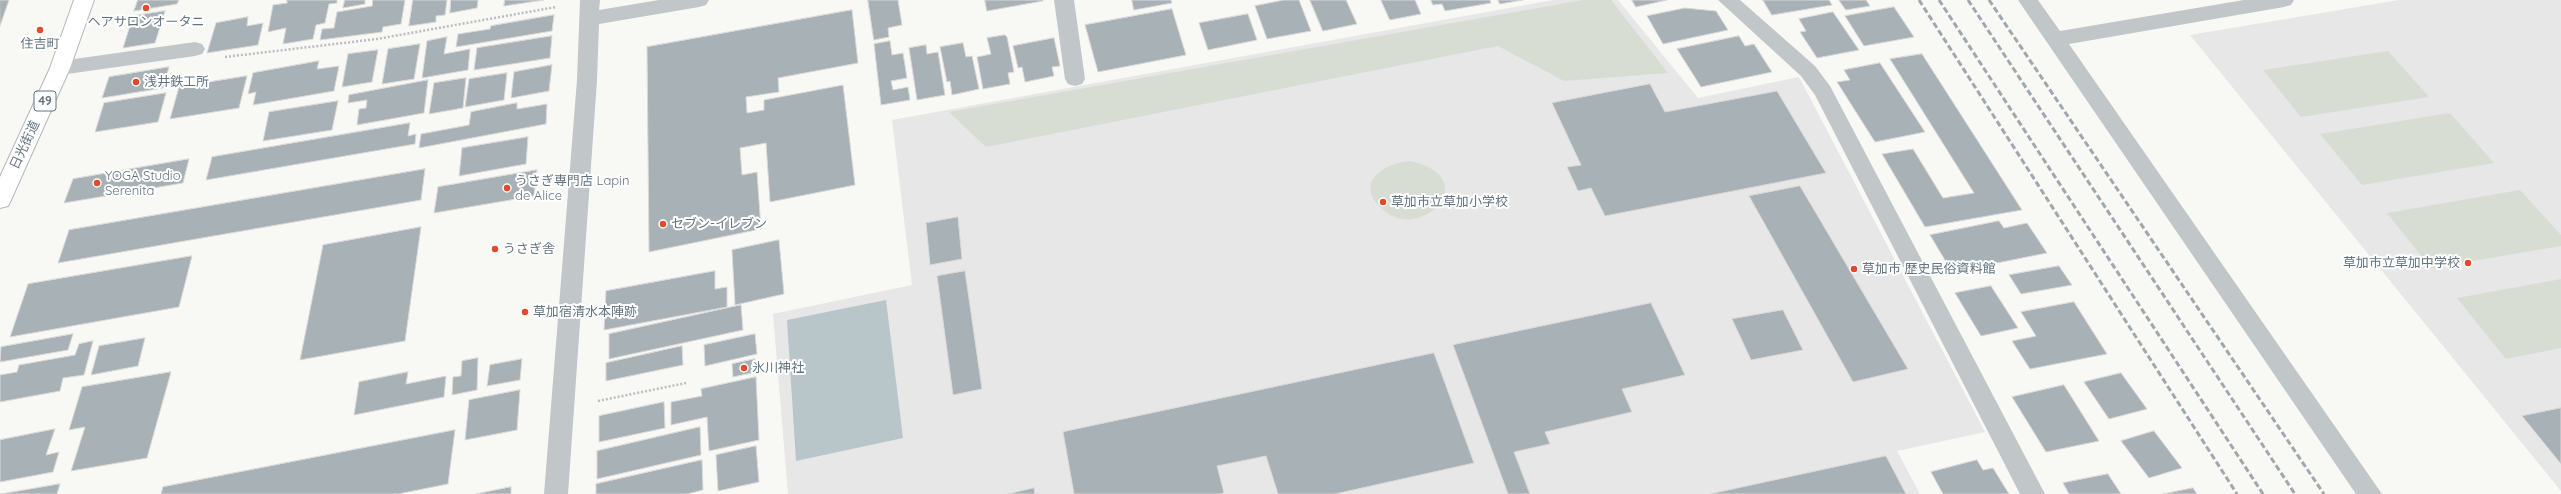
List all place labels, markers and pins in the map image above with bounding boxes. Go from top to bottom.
marker: ヘアサロンオータニ [141,3,151,13]
place label: ヘアサロンオータニ [88,14,204,30]
marker: 住吉町 [35,25,45,35]
place label: 住吉町 [21,36,59,52]
place label: 浅井鉄工所 [144,74,209,90]
marker: 浅井鉄工所 [131,77,141,87]
place label: YOGA Studio Serenita [105,168,181,199]
place label: うさぎ専門店 Lapin de Alice [515,173,630,204]
marker: YOGA Studio Serenita [92,178,102,188]
marker: うさぎ専門店 Lapin de Alice [502,183,512,193]
place label: 草加市立草加小学校 [1391,194,1508,210]
marker: 草加市立草加小学校 [1378,197,1388,207]
place label: セブン-イレブン [671,216,767,232]
marker: セブン-イレブン [658,219,668,229]
place label: うさぎ舎 [503,241,555,257]
marker: うさぎ舎 [490,244,500,254]
place label: 草加市立草加中学校 [2343,255,2460,271]
marker: 草加市立草加中学校 [2463,258,2473,268]
place label: 草加市 歴史民俗資料館 [1862,261,1996,277]
marker: 草加市 歴史民俗資料館 [1849,264,1859,274]
place label: 草加宿清水本陣跡 [533,304,637,320]
marker: 草加宿清水本陣跡 [520,307,530,317]
place label: 氷川神社 [752,360,804,376]
marker: 氷川神社 [739,363,749,373]

